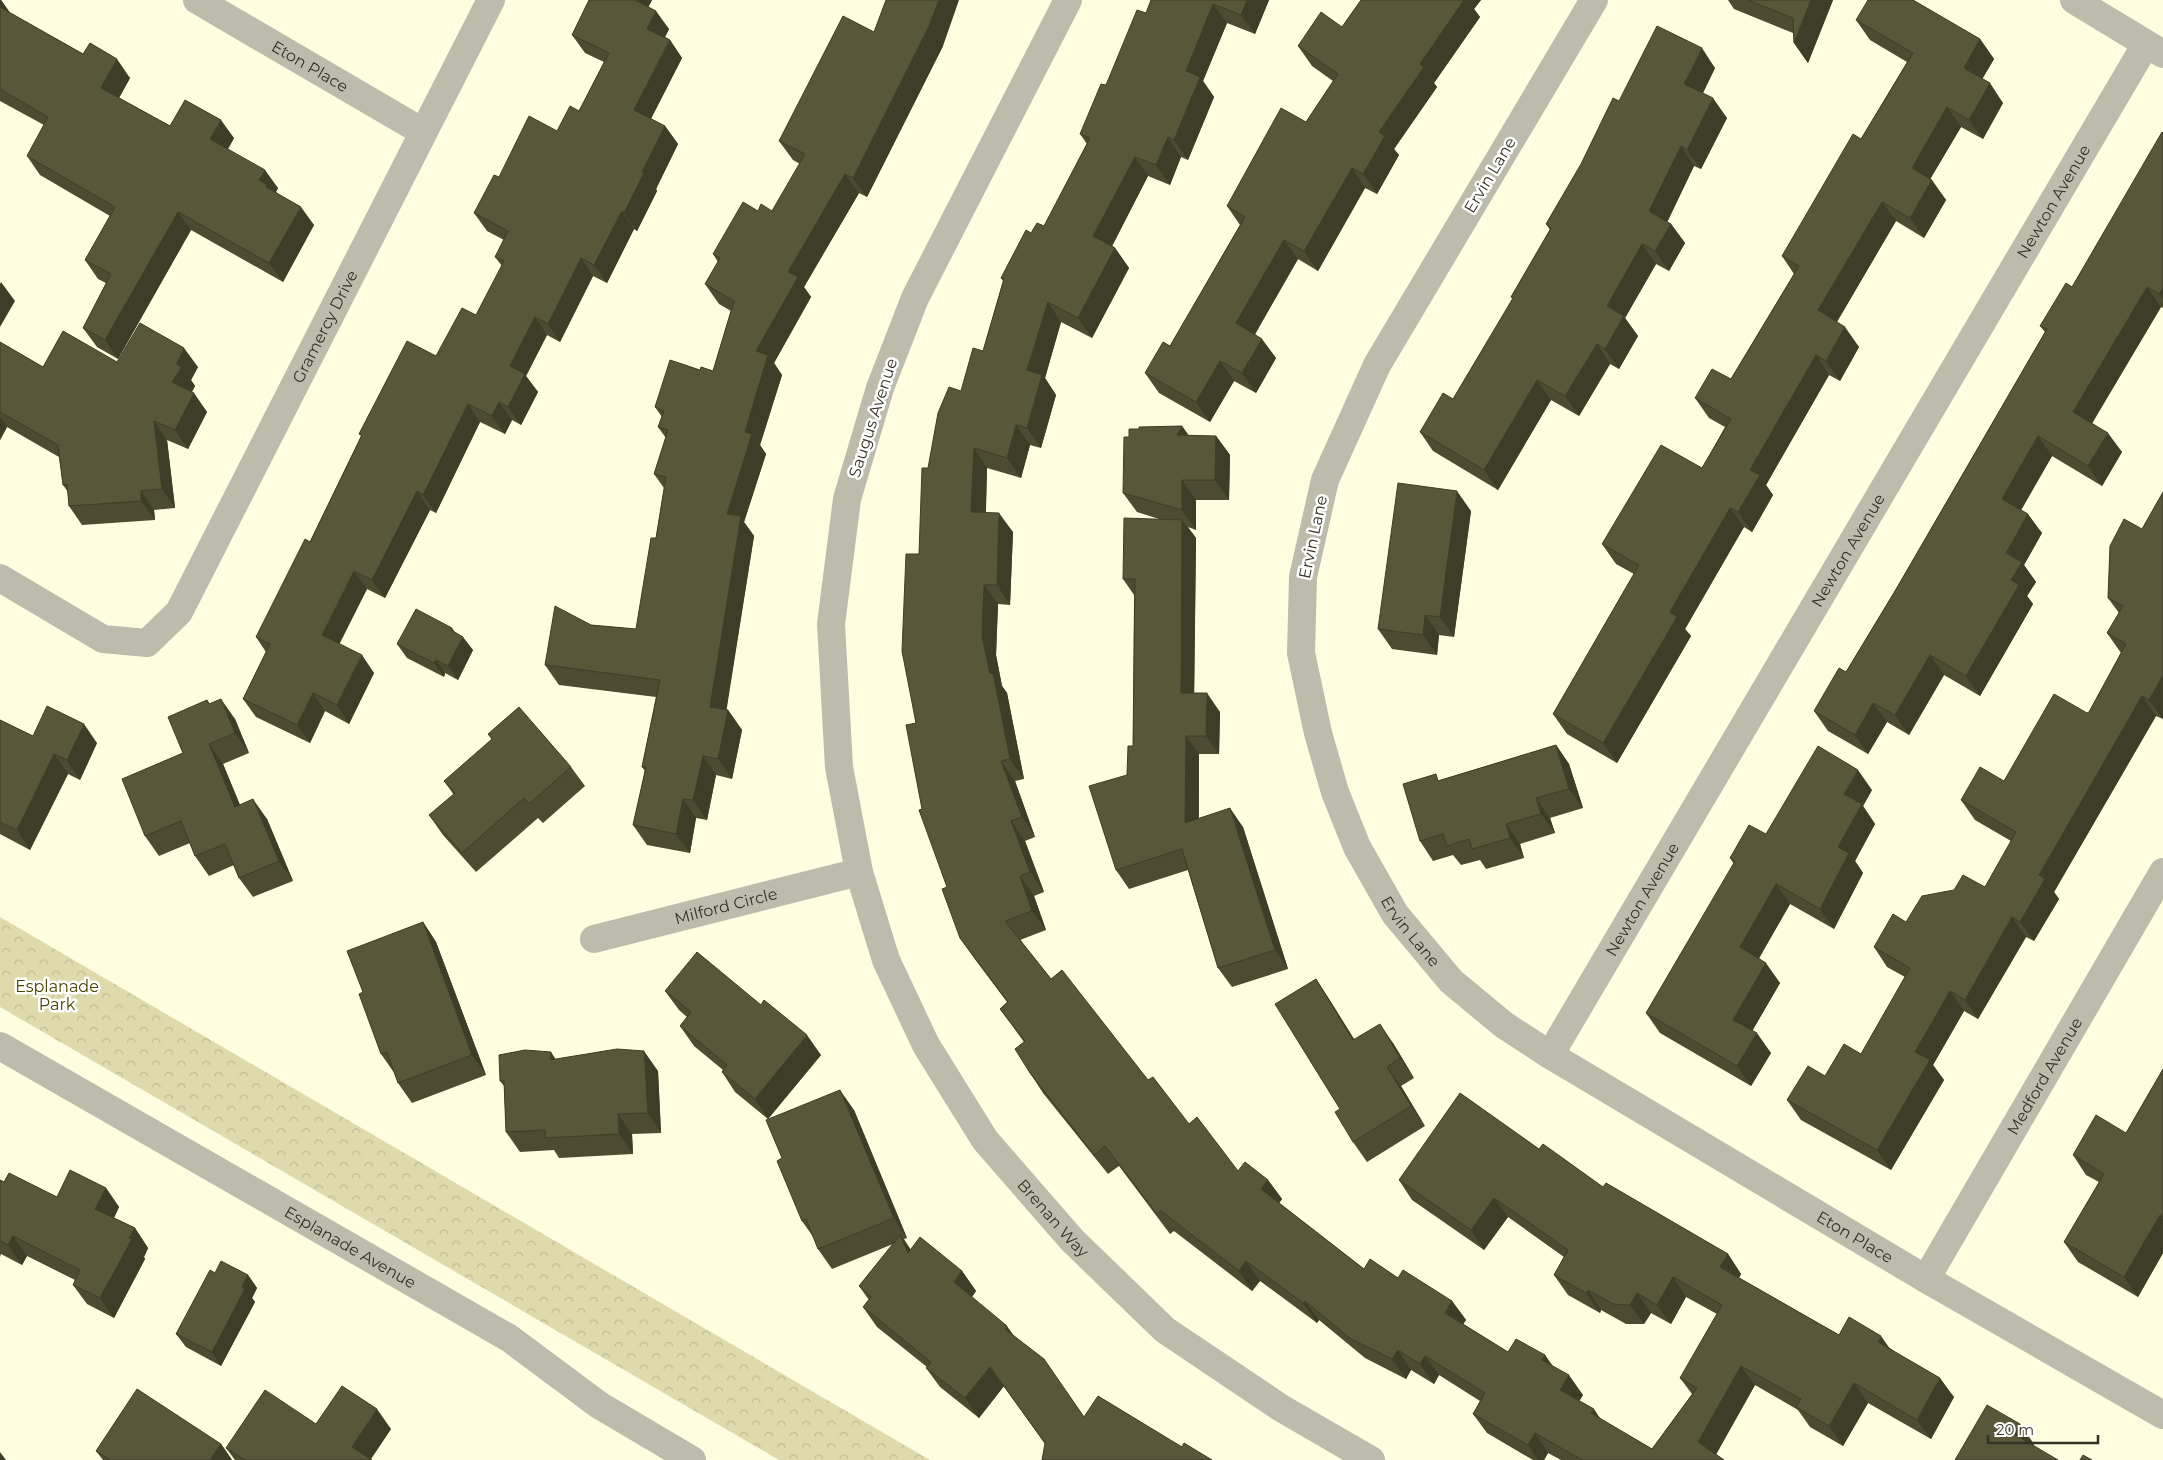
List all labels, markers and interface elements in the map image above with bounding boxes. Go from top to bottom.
street label: Eton Place [268,36,352,96]
street label: Ervin Lane [1460,134,1520,216]
street label: Newton Avenue [2012,141,2094,261]
street label: Gramercy Drive [288,267,361,386]
street label: Saugus Avenue [845,356,901,480]
street label: Newton Avenue [1807,490,1888,610]
street label: Ervin Lane [1295,494,1331,580]
street label: Newton Avenue [1601,839,1683,959]
street label: Milford Circle [672,884,779,928]
street label: Ervin Lane [1377,893,1444,970]
park label: Esplanade Park [15,977,99,1014]
street label: Medford Avenue [2003,1014,2086,1138]
street label: Brenan Way [1014,1175,1093,1261]
street label: Esplanade Avenue [281,1202,420,1292]
street label: Eton Place [1813,1207,1897,1267]
scale bar [1988,1412,2098,1444]
text: 20 m [1996,1420,2034,1439]

